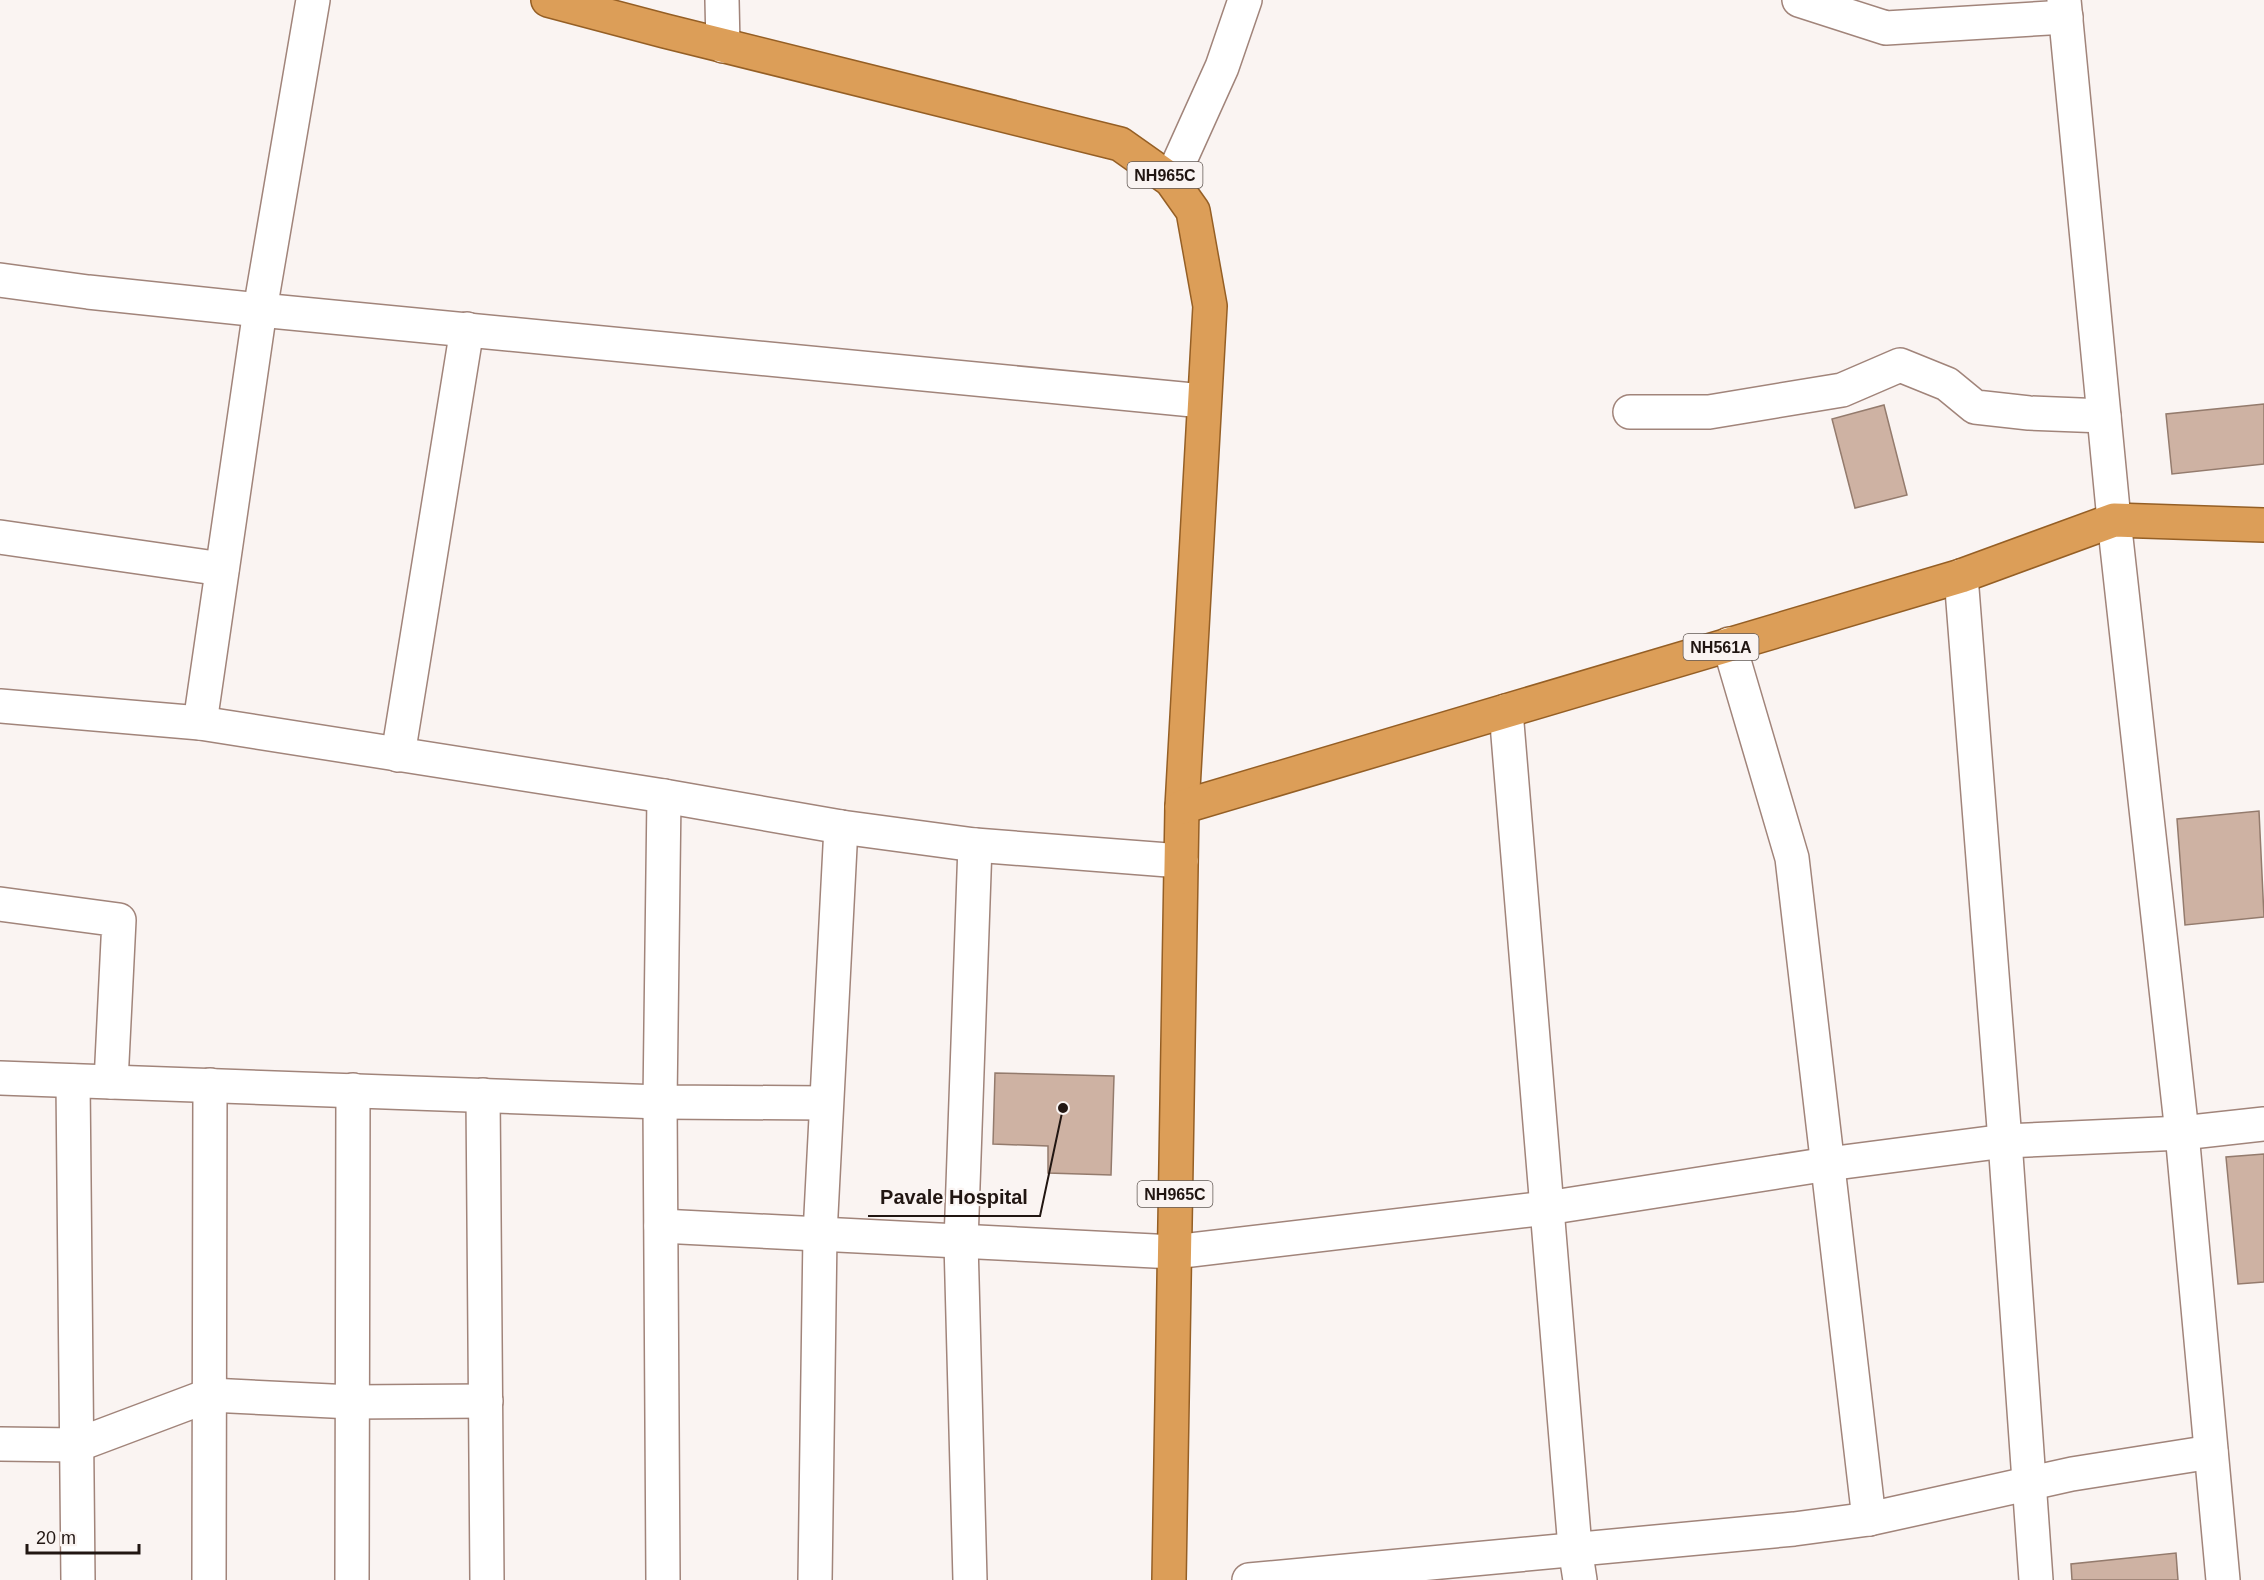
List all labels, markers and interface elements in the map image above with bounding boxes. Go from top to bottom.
road number: NH965C [1128,162,1202,188]
road number: NH561A [1684,634,1758,660]
callout: Pavale Hospital [868,1178,1040,1216]
road number: NH965C [1138,1181,1212,1207]
text: Pavale Hospital [880,1186,1028,1208]
scale bar [27,1517,140,1555]
text: 20 m [36,1528,76,1548]

